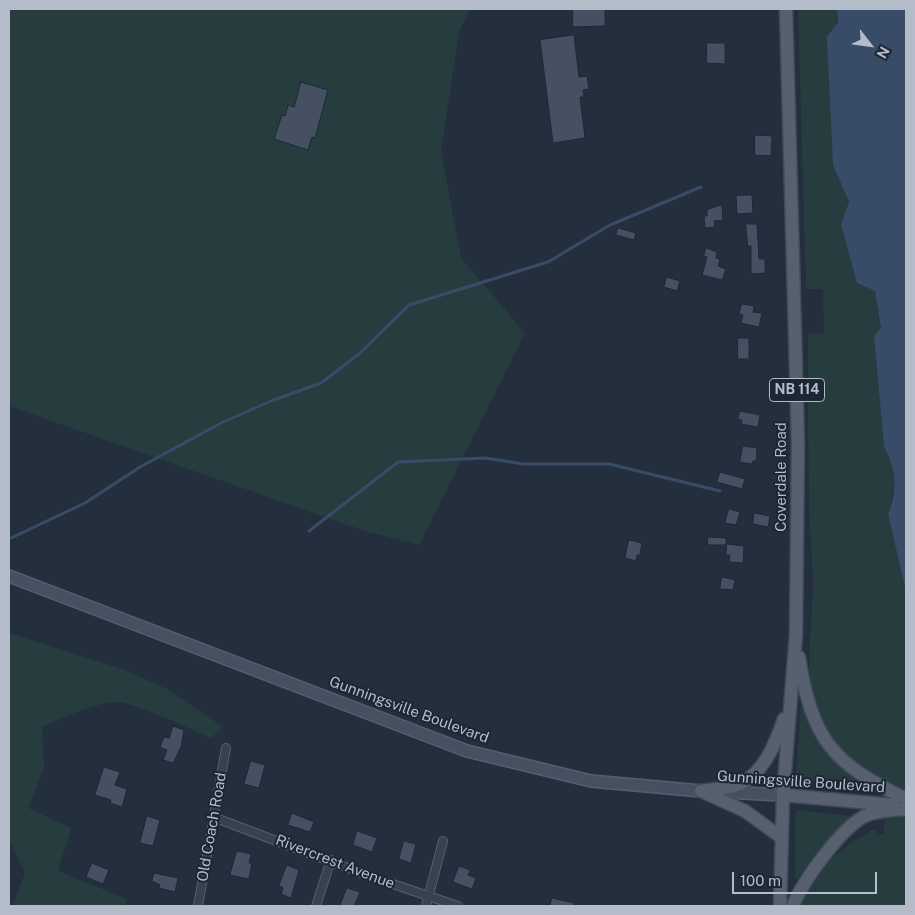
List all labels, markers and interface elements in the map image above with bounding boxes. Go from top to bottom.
north arrow [845,20,895,70]
text: N [873,44,893,61]
road number: NB 114 [770,378,824,402]
street label: Coverdale Road [772,422,790,532]
street label: Gunningsville Boulevard [327,673,491,747]
street label: Gunningsville Boulevard [716,767,886,797]
street label: Old Coach Road [194,771,230,883]
street label: Rivercrest Avenue [273,831,397,893]
scale bar [735,862,880,894]
text: 100 m [740,872,781,889]

